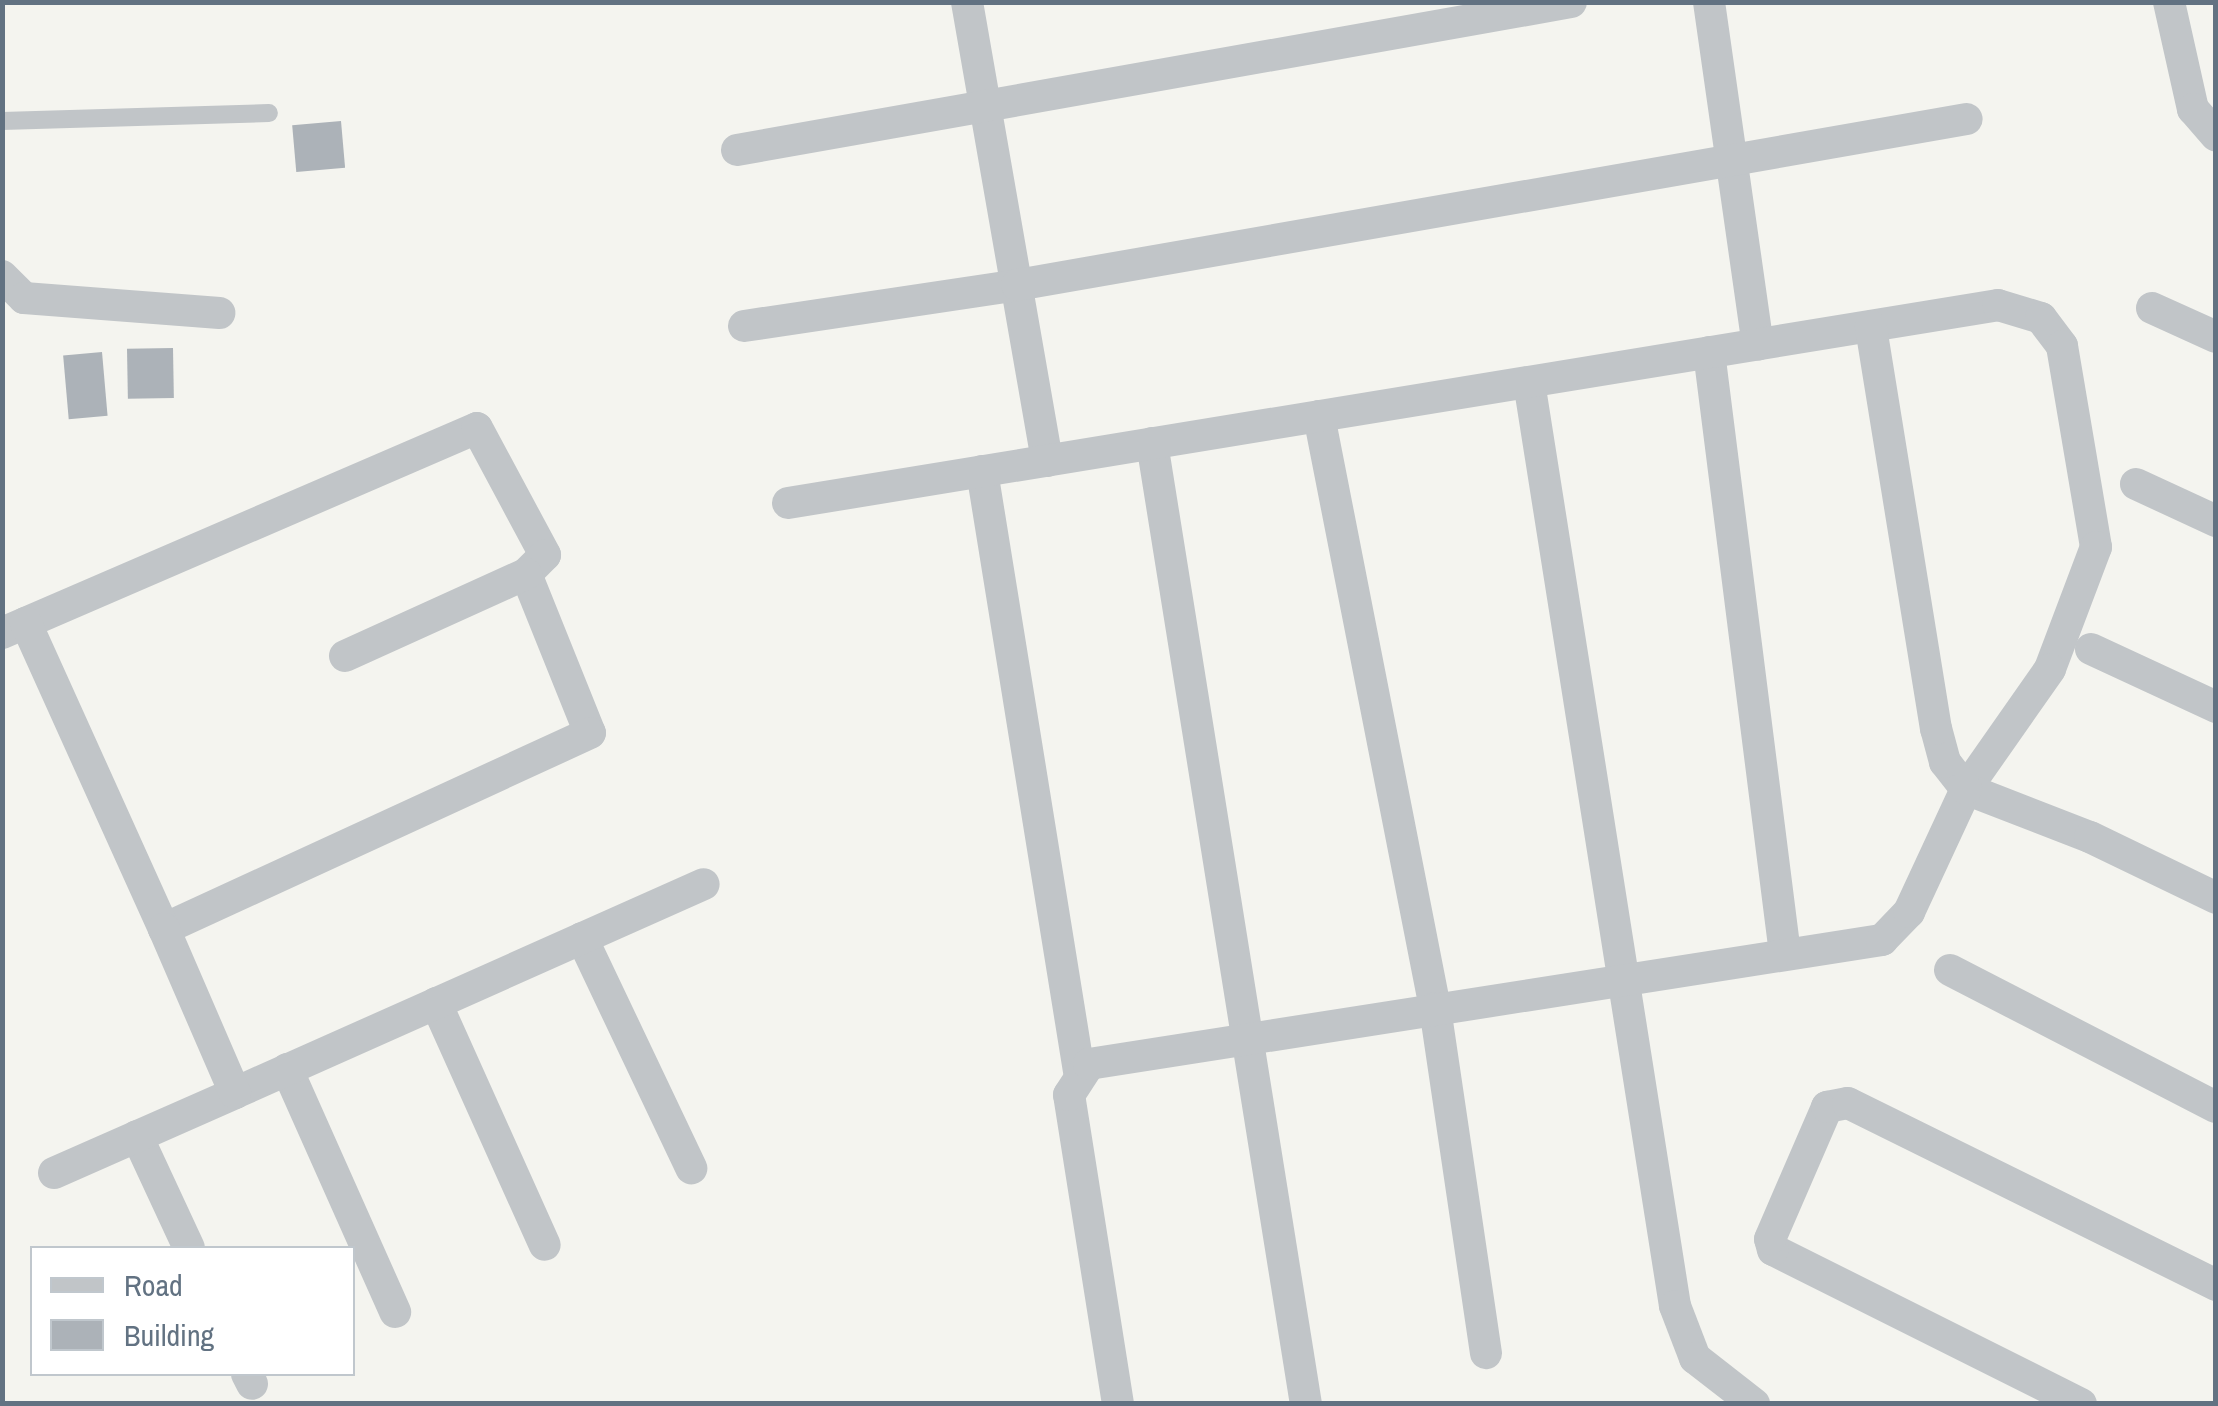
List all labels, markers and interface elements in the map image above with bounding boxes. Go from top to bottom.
legend [30,1246,355,1376]
text: Road [124,1265,183,1305]
text: Building [124,1315,214,1355]

